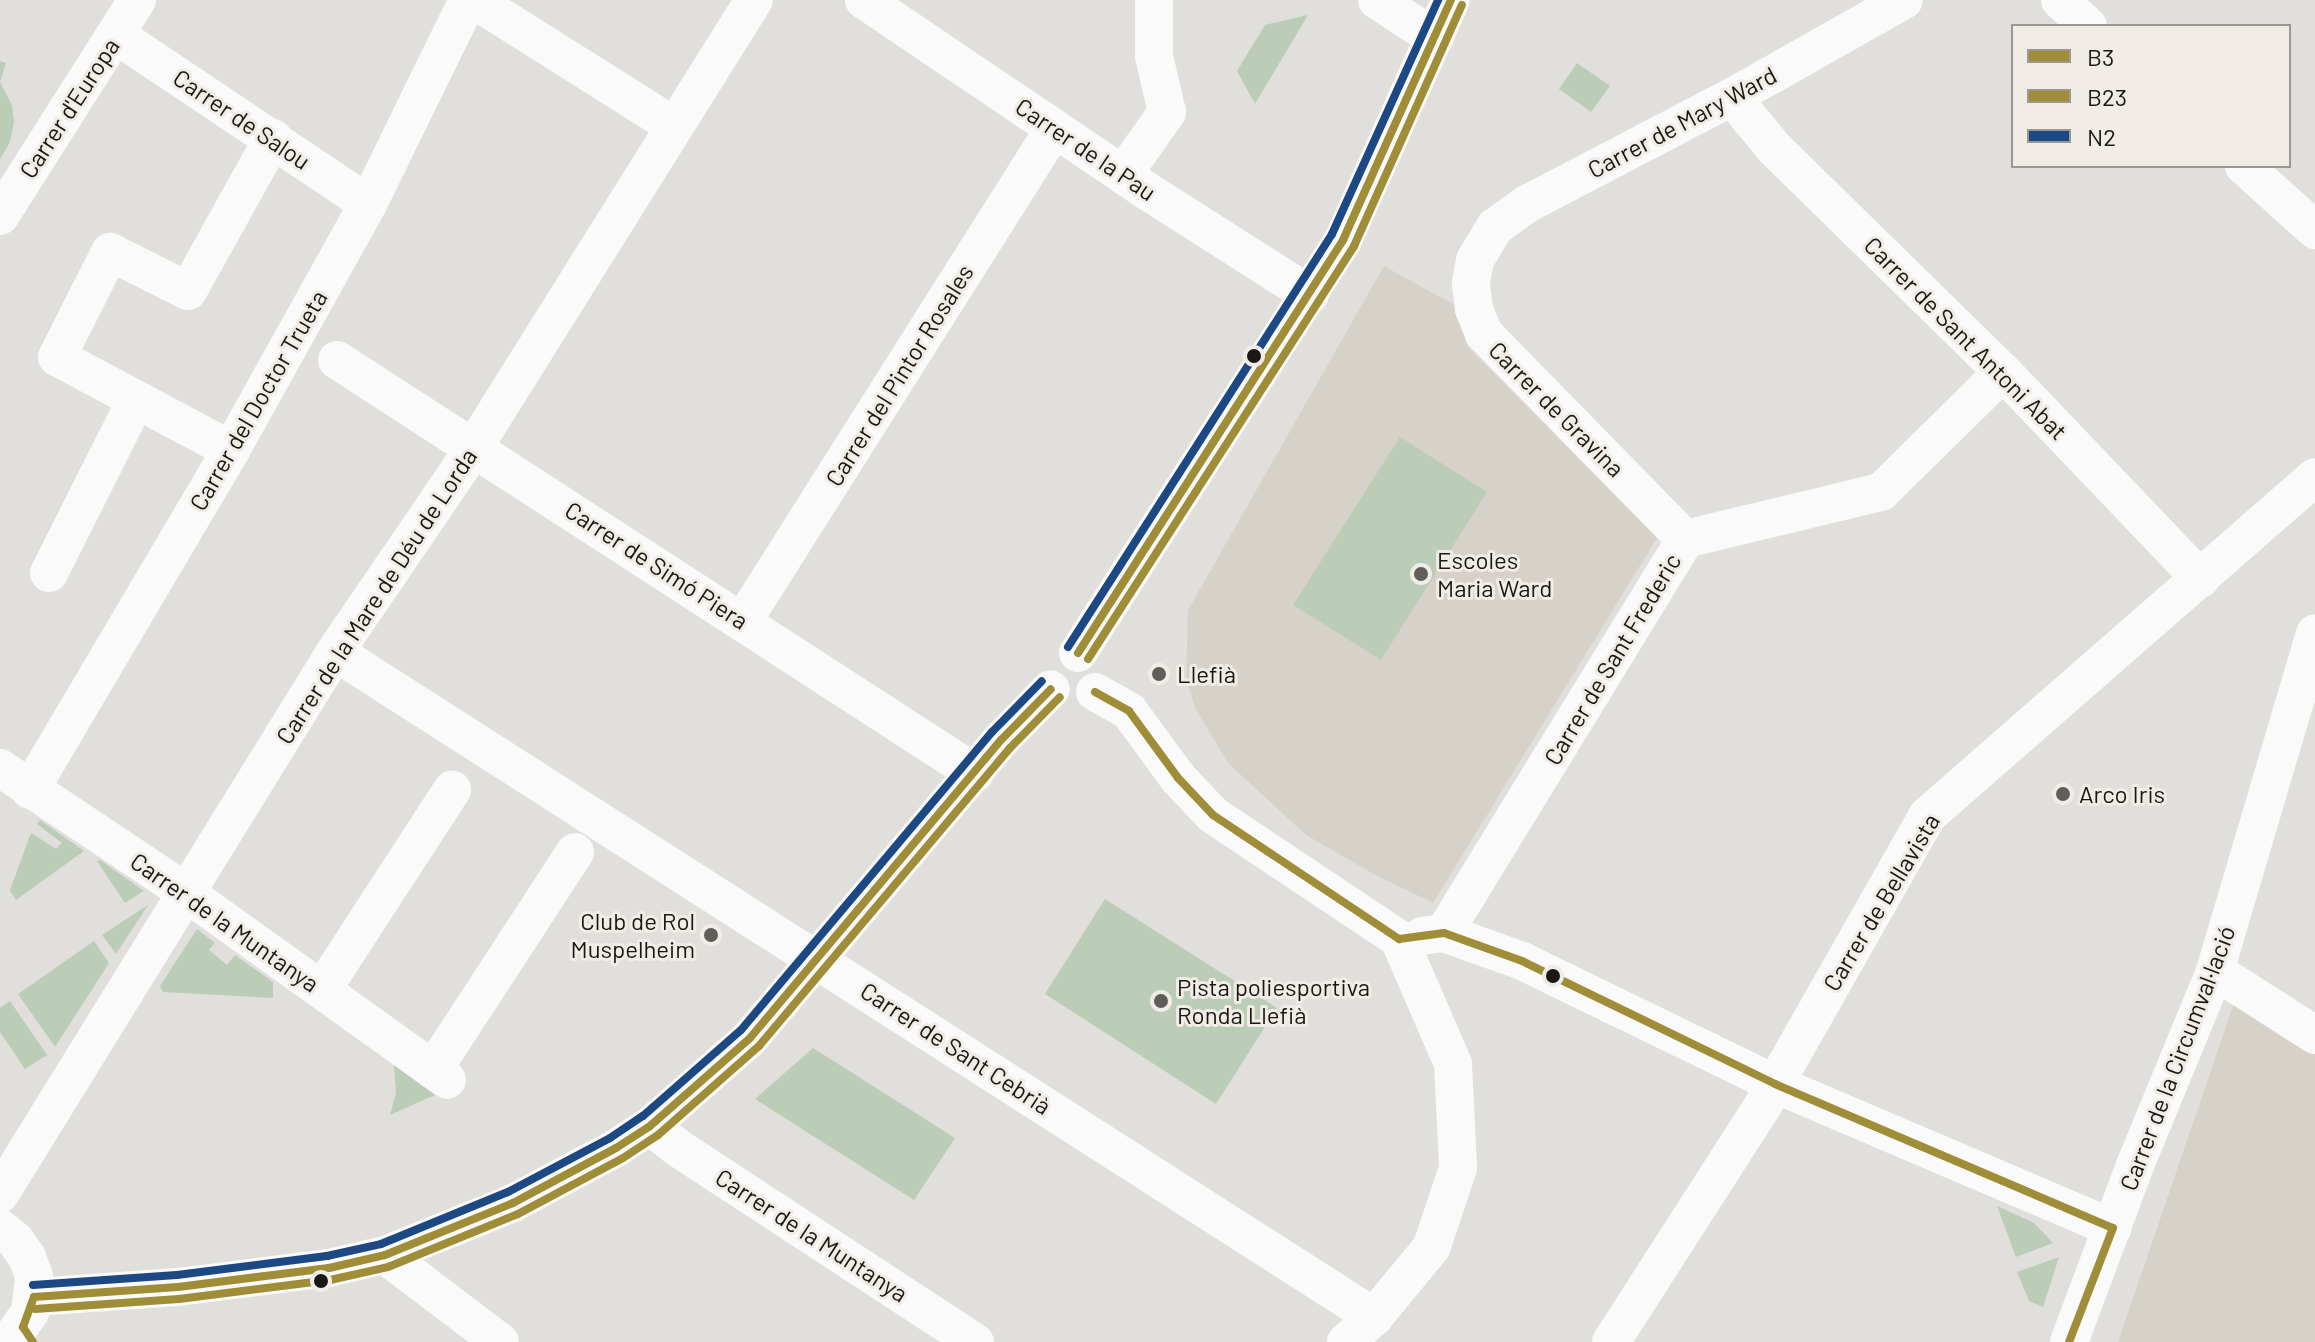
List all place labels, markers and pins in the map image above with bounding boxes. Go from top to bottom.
unlabelled marker [1246,348,1262,364]
place label: Escoles Maria Ward [1437,546,1552,602]
marker: Escoles Maria Ward [1412,565,1430,583]
place label: Llefià [1177,660,1236,688]
marker: Llefià [1148,663,1170,685]
place label: Arco Iris [2079,780,2165,808]
marker: Arco Iris [2054,785,2072,803]
place label: Club de Rol Muspelheim [570,907,695,963]
marker: Club de Rol Muspelheim [702,926,720,944]
unlabelled marker [1545,968,1561,984]
place label: Pista poliesportiva Ronda Llefià [1177,973,1370,1029]
marker: Pista poliesportiva Ronda Llefià [1152,992,1170,1010]
unlabelled marker [313,1273,329,1289]

